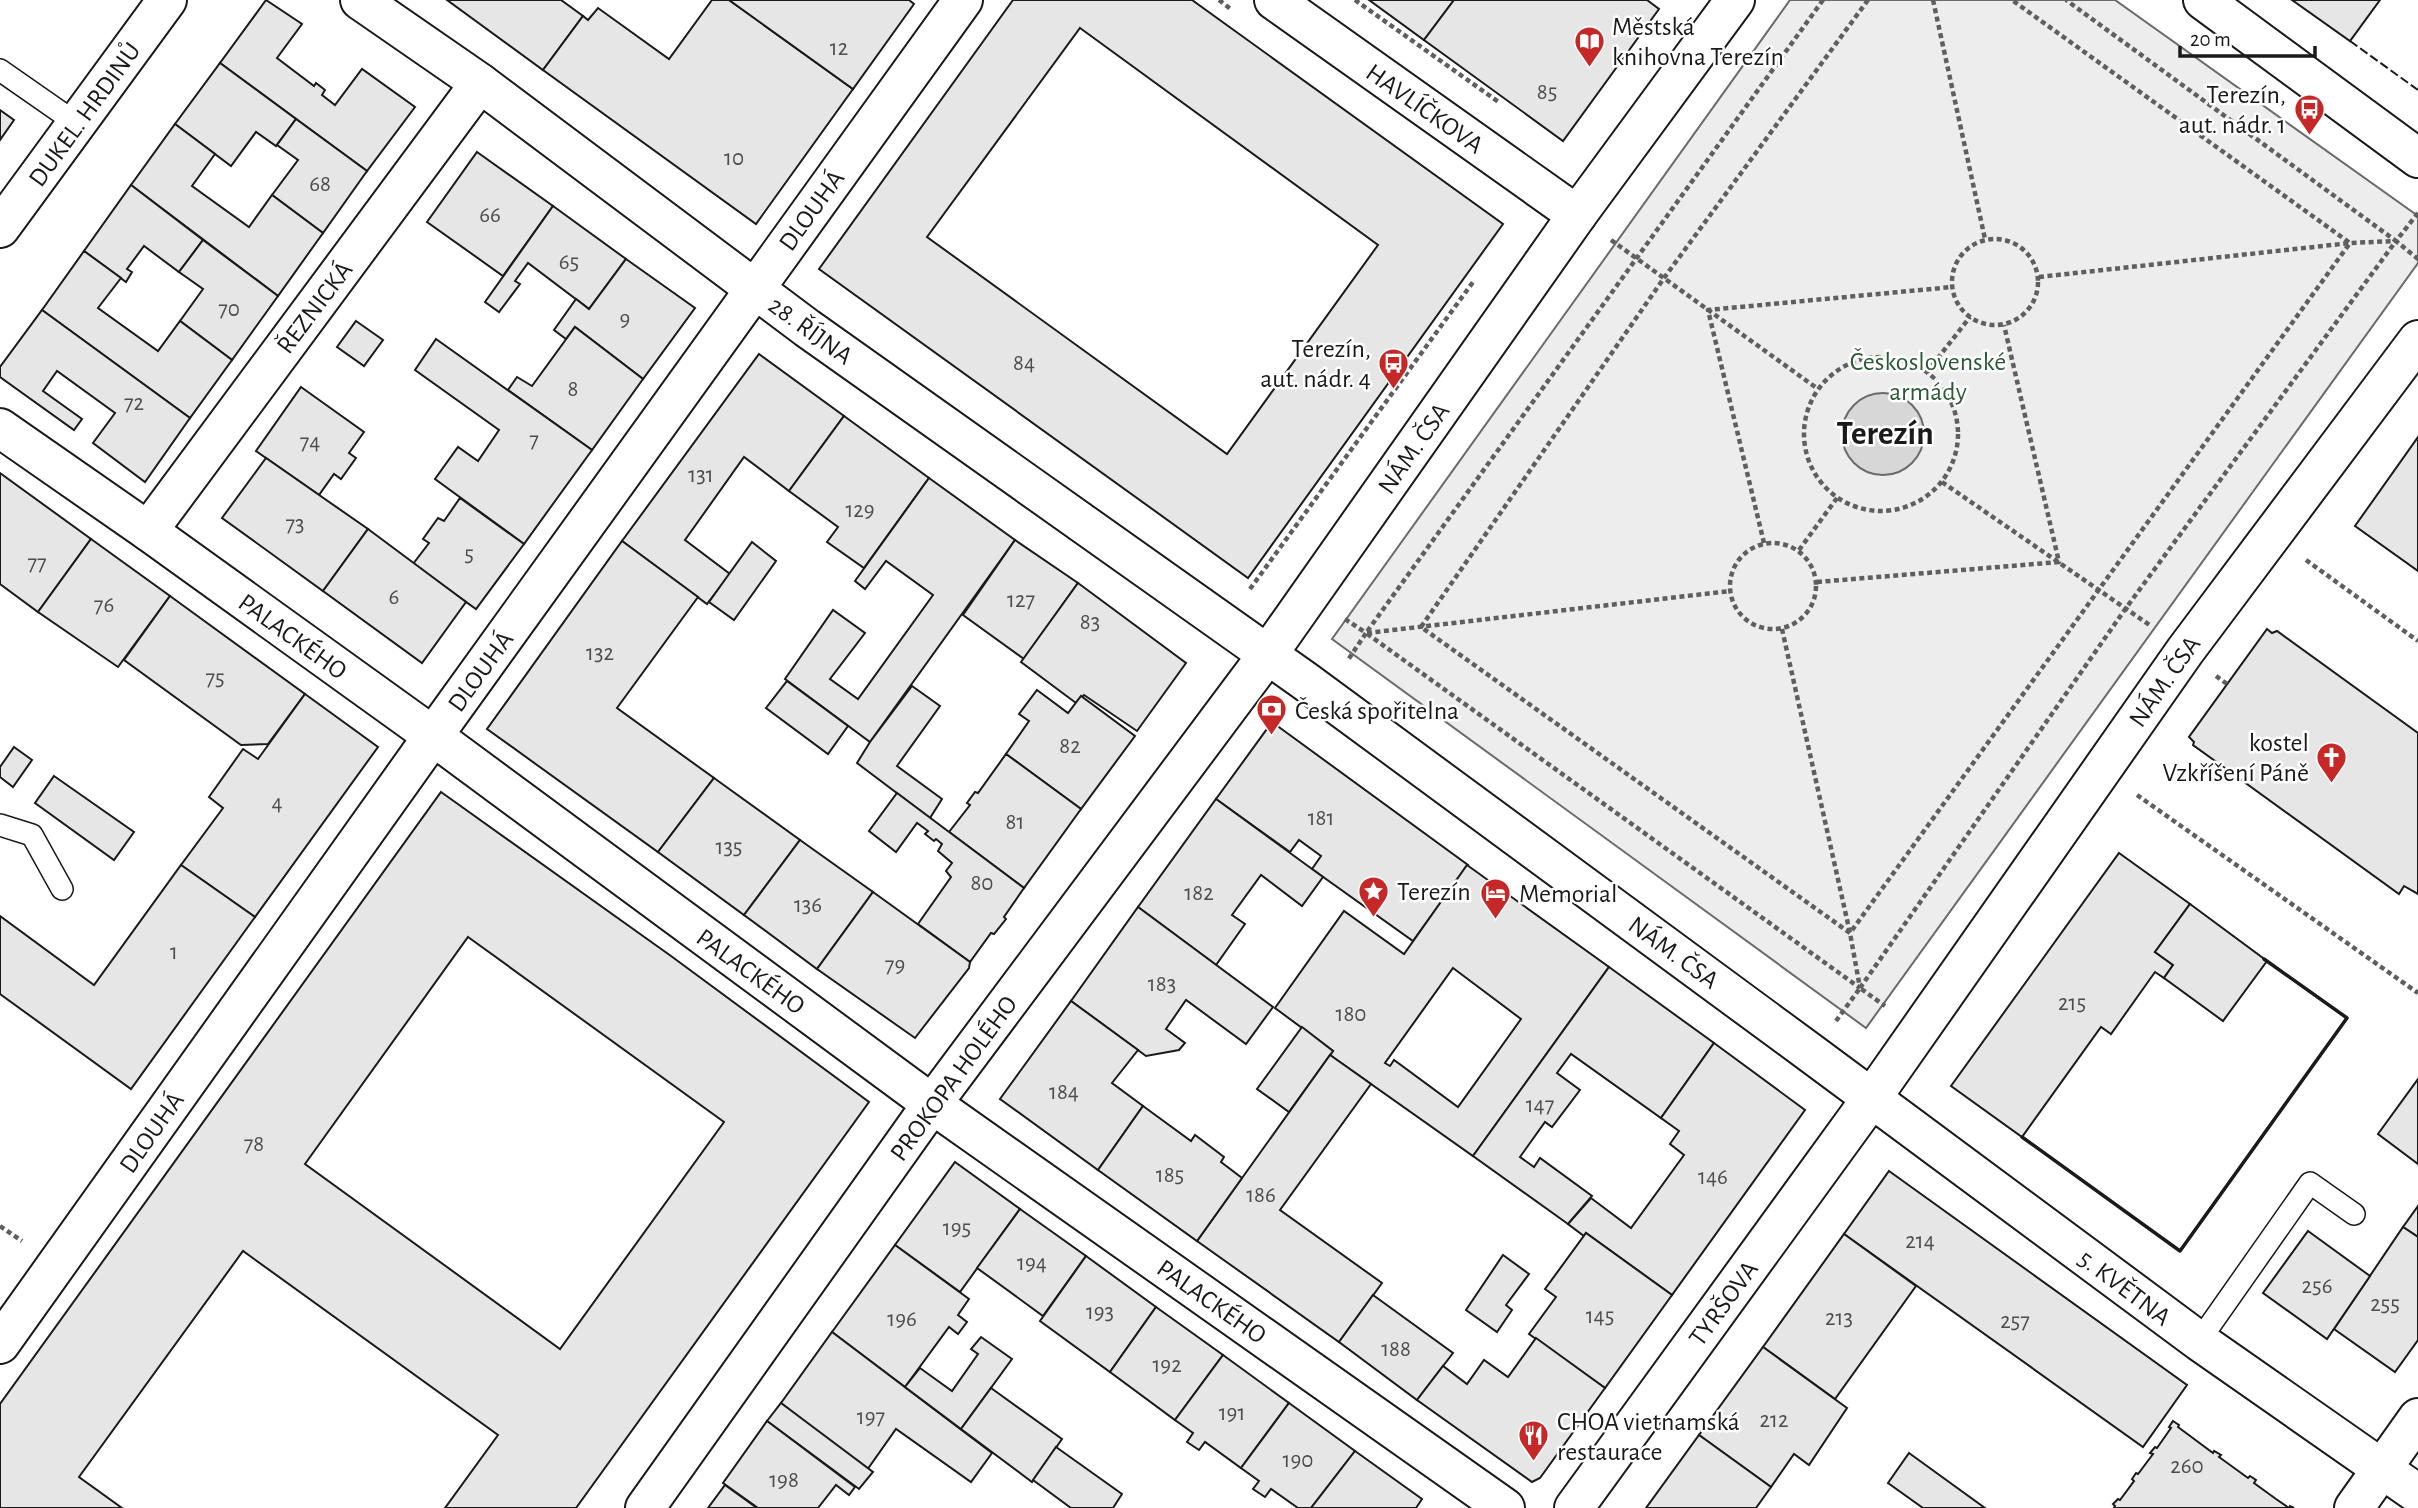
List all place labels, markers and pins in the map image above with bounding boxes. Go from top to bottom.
place label: Městská knihovna Terezín [1612,14,1784,70]
library icon: Městská knihovna Terezín [1572,24,1606,68]
place label: Terezín, aut. nádr. 1 [2179,82,2286,138]
bus stop icon: Terezín, aut. nádr. 1 [2292,92,2326,136]
place label: Terezín, aut. nádr. 4 [1260,336,1371,392]
bus stop icon: Terezín, aut. nádr. 4 [1377,346,1411,390]
bank icon: Česká spořitelna [1255,693,1289,737]
place label: Česká spořitelna [1295,697,1459,724]
place label: kostel Vzkříšení Páně [2162,730,2309,786]
church icon: kostel Vzkříšení Páně [2315,740,2349,784]
place icon: Terezín [1357,874,1391,918]
hotel icon: Memorial [1479,876,1513,920]
place label: Terezín [1397,879,1471,905]
place label: Memorial [1519,881,1617,907]
place label: CHOA vietnamská restaurace [1557,1409,1740,1465]
restaurant icon: CHOA vietnamská restaurace [1517,1419,1551,1463]

